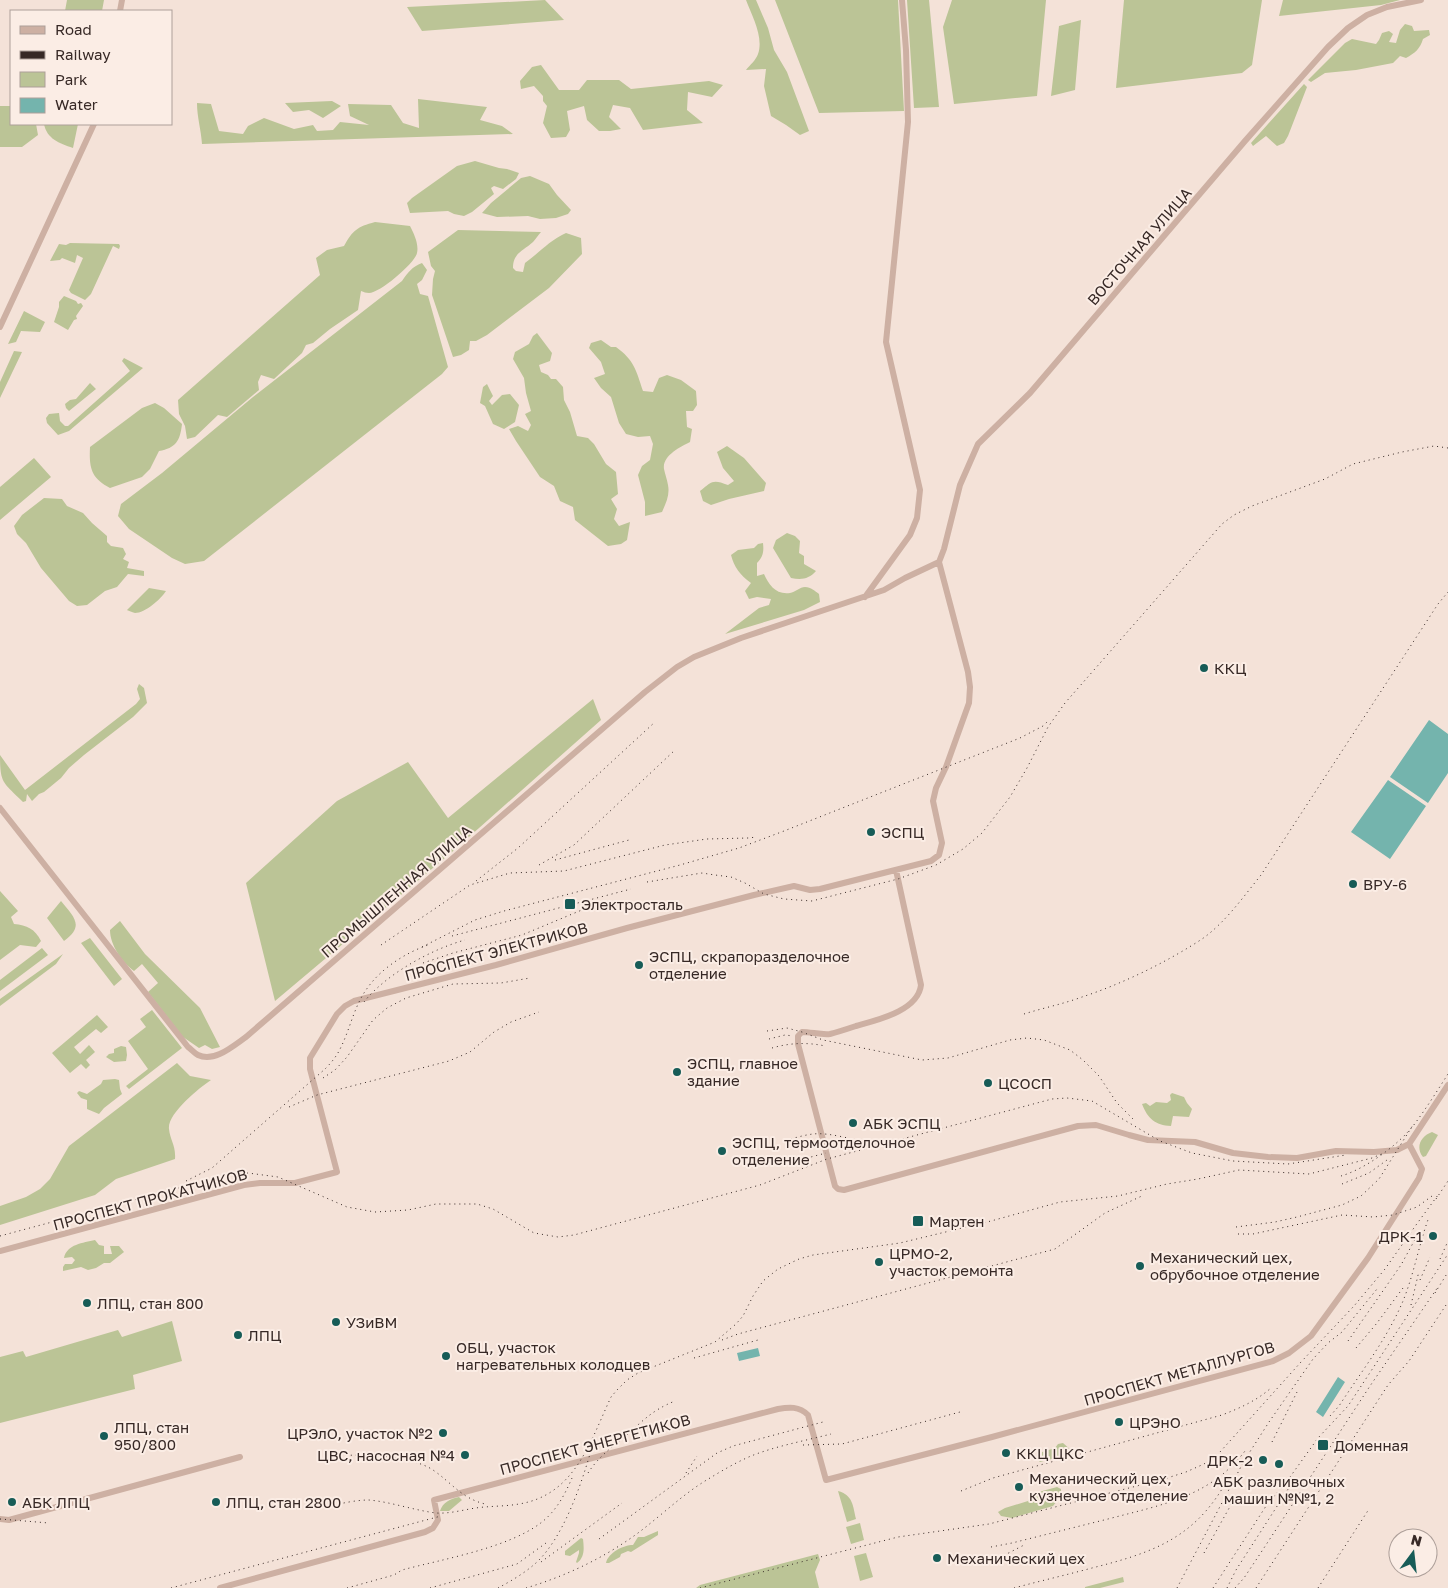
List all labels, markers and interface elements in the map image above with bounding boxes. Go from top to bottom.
legend [10,10,172,125]
text: Road [55,20,92,38]
text: Railway [55,45,111,63]
text: Park [55,70,88,88]
text: Water [55,95,98,113]
street label: ВОСТОЧНАЯ УЛИЦА [1083,184,1195,308]
place label: ККЦ [1214,659,1247,677]
marker: ККЦ [1198,662,1210,674]
street label: ПРОМЫШЛЕННАЯ УЛИЦА [317,821,475,961]
place label: ЭСПЦ [881,823,925,841]
marker: ЭСПЦ [865,826,877,838]
place label: ВРУ-6 [1363,875,1407,893]
marker: ВРУ-6 [1347,878,1359,890]
place label: Электросталь [581,895,683,913]
marker: Электросталь [563,897,577,911]
street label: ПРОСПЕКТ ЭЛЕКТРИКОВ [402,918,590,984]
place label: ЭСПЦ, скрапоразделочное отделение [649,947,850,982]
marker: ЭСПЦ, скрапоразделочное отделение [633,959,645,971]
place label: ЭСПЦ, главное здание [687,1054,798,1089]
marker: ЭСПЦ, главное здание [671,1066,683,1078]
place label: ЦСОСП [998,1074,1052,1092]
marker: ЦСОСП [982,1077,994,1089]
place label: АБК ЭСПЦ [863,1114,941,1132]
marker: АБК ЭСПЦ [847,1117,859,1129]
place label: ЭСПЦ, термоотделочное отделение [732,1133,915,1168]
marker: ЭСПЦ, термоотделочное отделение [716,1145,728,1157]
street label: ПРОСПЕКТ ПРОКАТЧИКОВ [51,1164,249,1234]
place label: Мартен [929,1212,985,1230]
marker: Мартен [911,1214,925,1228]
place label: ДРК-1 [1379,1227,1423,1245]
marker: ДРК-1 [1427,1230,1439,1242]
place label: ЦРМО-2, участок ремонта [889,1244,1014,1279]
place label: Механический цех, обрубочное отделение [1150,1248,1320,1283]
marker: ЦРМО-2, участок ремонта [873,1256,885,1268]
marker: Механический цех, обрубочное отделение [1134,1260,1146,1272]
place label: ЛПЦ, стан 800 [97,1294,204,1312]
marker: ЛПЦ, стан 800 [81,1297,93,1309]
place label: УЗиВМ [346,1313,397,1331]
marker: УЗиВМ [330,1316,342,1328]
place label: ЛПЦ [248,1326,282,1344]
marker: ЛПЦ [232,1329,244,1341]
street label: ПРОСПЕКТ МЕТАЛЛУРГОВ [1082,1337,1276,1409]
place label: ОБЦ, участок нагревательных колодцев [456,1338,650,1373]
marker: ОБЦ, участок нагревательных колодцев [440,1350,452,1362]
street label: ПРОСПЕКТ ЭНЕРГЕТИКОВ [498,1410,692,1478]
place label: ЦРЭнО [1129,1413,1181,1431]
marker: ЦРЭнО [1113,1416,1125,1428]
place label: ЛПЦ, стан 950/800 [114,1418,189,1453]
place label: ЦРЭлО, участок №2 [287,1424,433,1442]
marker: ЦРЭлО, участок №2 [437,1427,449,1439]
marker: ЛПЦ, стан 950/800 [98,1430,110,1442]
place label: Доменная [1334,1436,1409,1454]
marker: Доменная [1316,1438,1330,1452]
place label: ККЦ ЦКС [1016,1444,1084,1462]
place label: ЦВС, насосная №4 [317,1446,455,1464]
marker: ККЦ ЦКС [1000,1447,1012,1459]
marker: ЦВС, насосная №4 [459,1449,471,1461]
place label: ДРК-2 [1207,1451,1253,1469]
marker: ДРК-2 [1257,1454,1269,1466]
marker: АБК разливочных машин №№1, 2 [1273,1458,1285,1470]
place label: Механический цех, кузнечное отделение [1029,1469,1189,1504]
place label: АБК разливочных машин №№1, 2 [1213,1472,1345,1507]
marker: Механический цех, кузнечное отделение [1013,1481,1025,1493]
place label: АБК ЛПЦ [22,1493,90,1511]
place label: ЛПЦ, стан 2800 [226,1493,341,1511]
marker: АБК ЛПЦ [6,1496,18,1508]
marker: ЛПЦ, стан 2800 [210,1496,222,1508]
north arrow [1388,1528,1438,1578]
text: N [1409,1530,1424,1550]
place label: Механический цех [947,1549,1085,1567]
marker: Механический цех [931,1552,943,1564]

